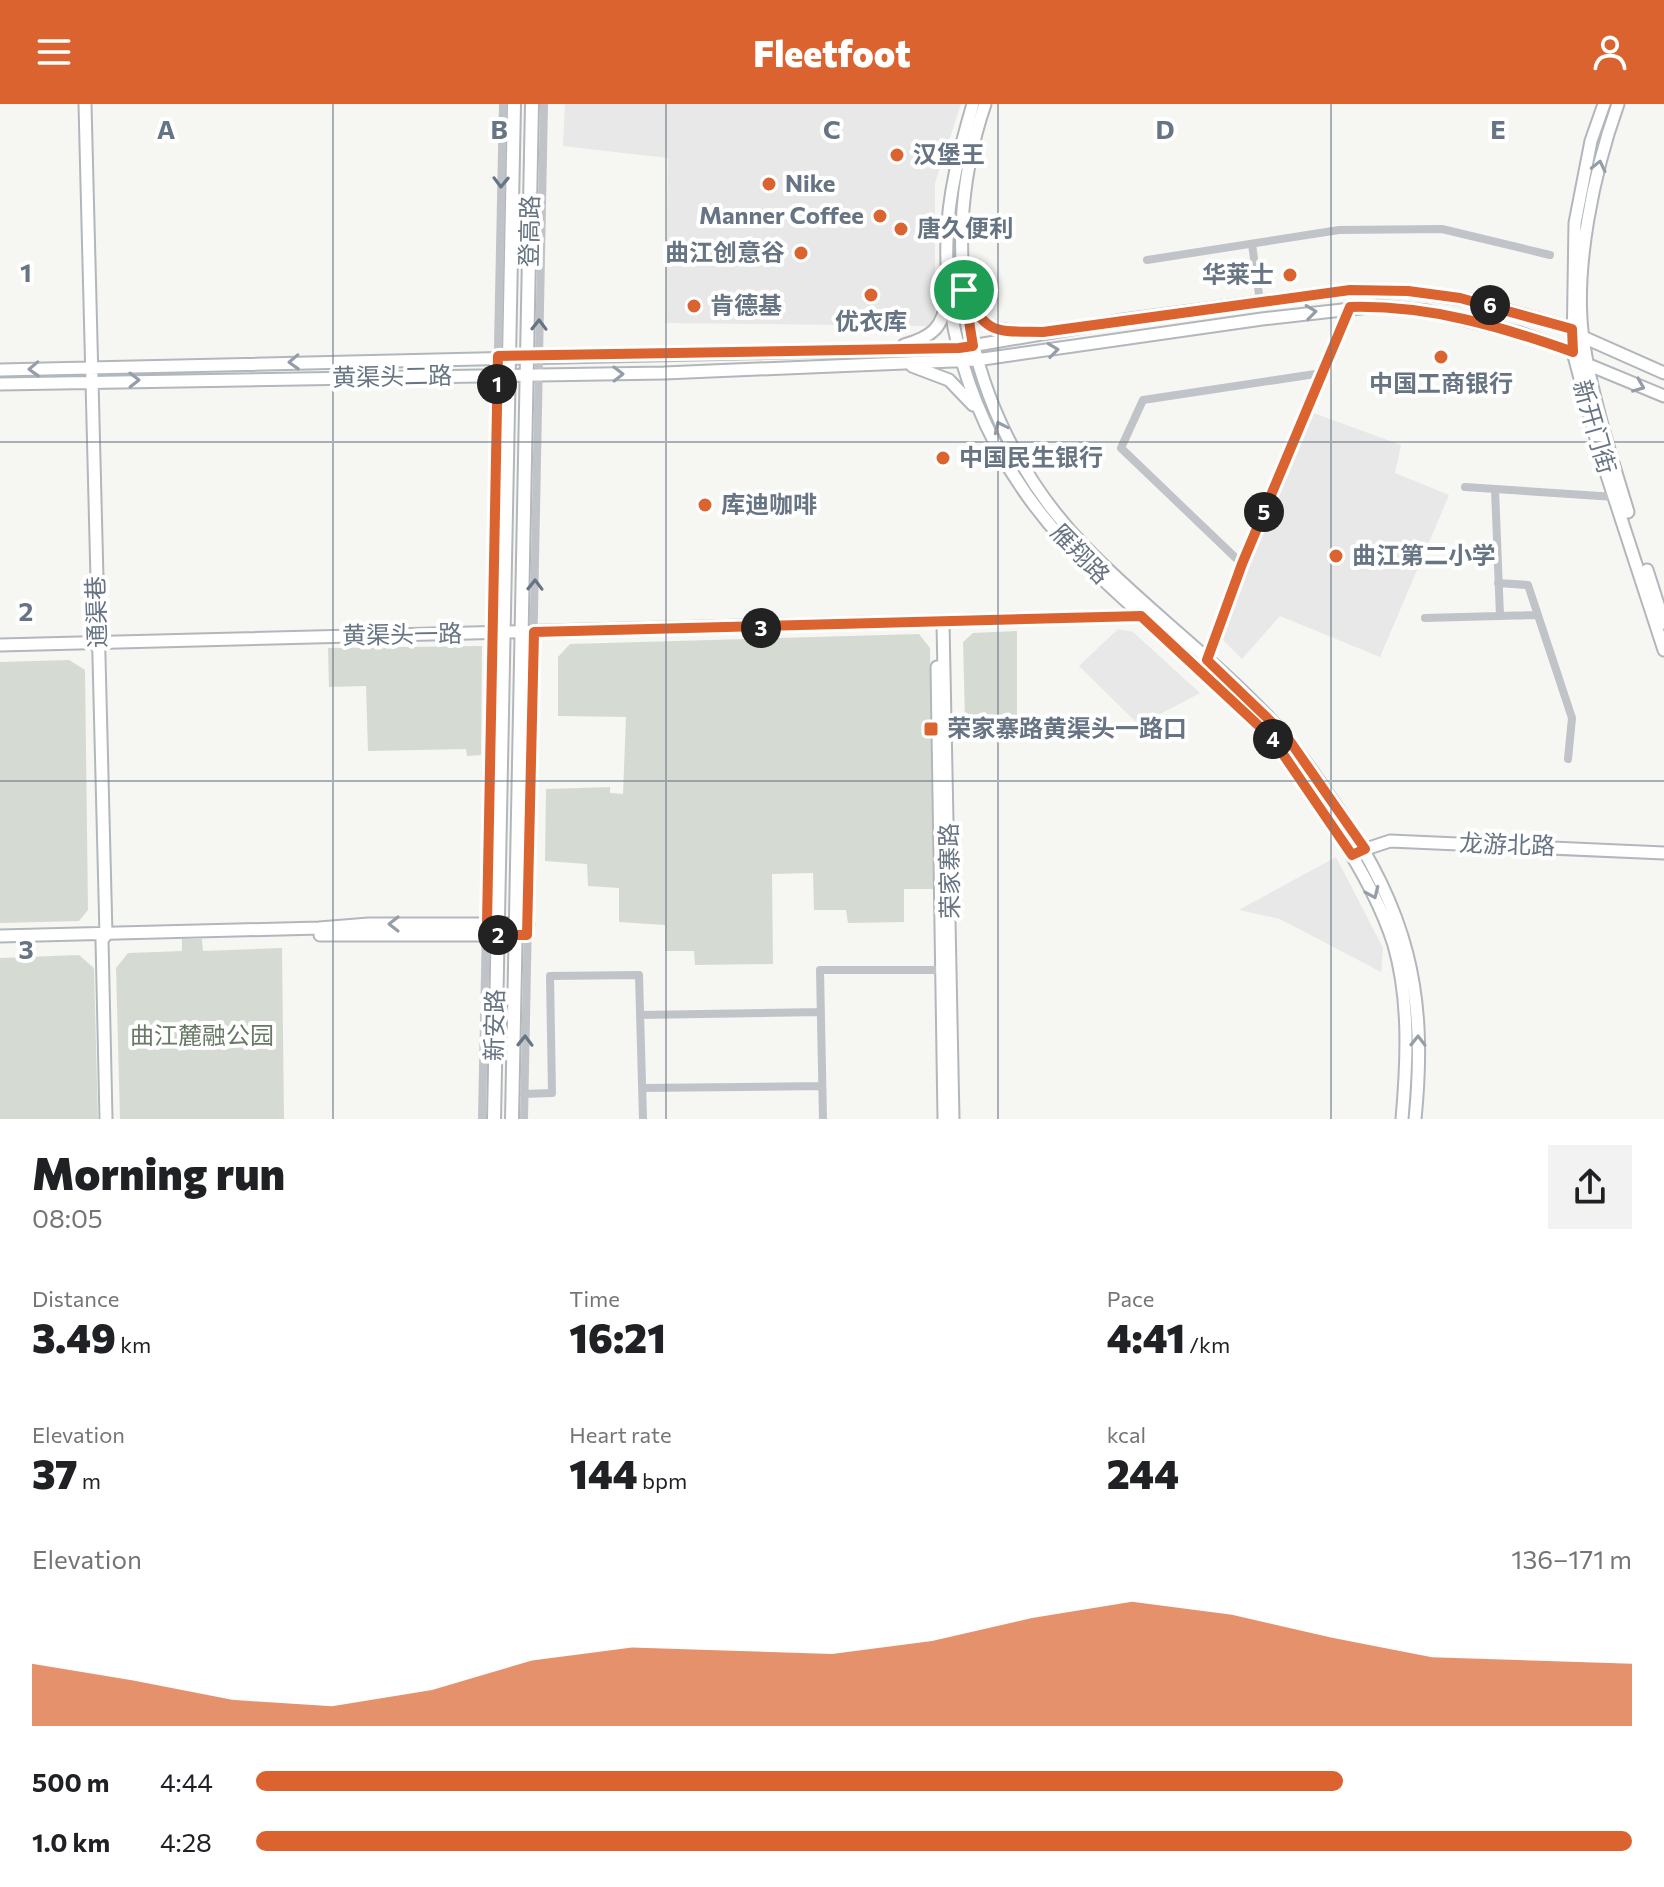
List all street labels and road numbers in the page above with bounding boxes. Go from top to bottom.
street label: 登高路 [513,195,544,267]
street label: 黄渠头二路 [332,360,452,391]
street label: 新开门街 [1568,376,1623,477]
street label: 雁翔路 [1046,517,1117,589]
street label: 通渠巷 [80,576,111,649]
street label: 黄渠头一路 [342,618,462,649]
street label: 荣家寨路 [933,823,964,919]
street label: 龙游北路 [1459,827,1556,860]
street label: 新安路 [478,989,509,1061]

